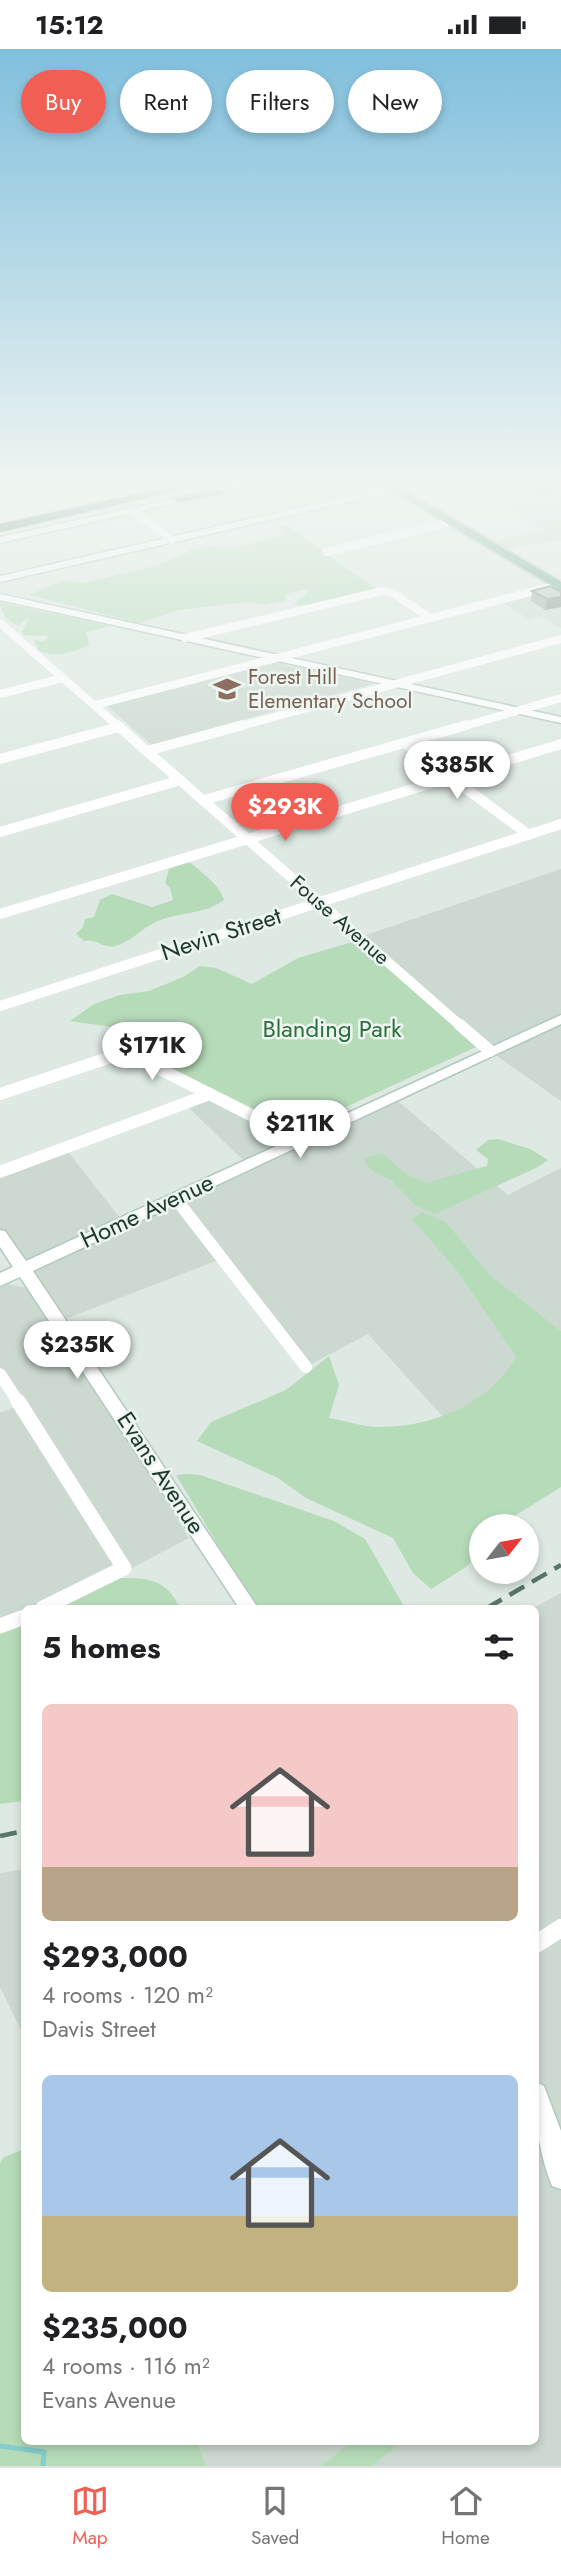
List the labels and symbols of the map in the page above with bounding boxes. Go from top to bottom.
place label: Forest Hill Elementary School [248,662,412,716]
school or university icon: Forest Hill Elementary School [212,674,242,704]
pin: $385K [408,741,506,801]
pin: $293K [236,783,334,843]
street label: Fouse Avenue [284,868,397,972]
street label: Nevin Street [156,898,286,969]
park label: Blanding Park [262,1011,402,1046]
pin: $171K [103,1023,201,1082]
pin: $211K [251,1101,349,1160]
street label: Home Avenue [74,1164,219,1257]
pin: $235K [28,1321,126,1381]
street label: Evans Avenue [109,1405,214,1541]
north arrow [469,1514,539,1584]

